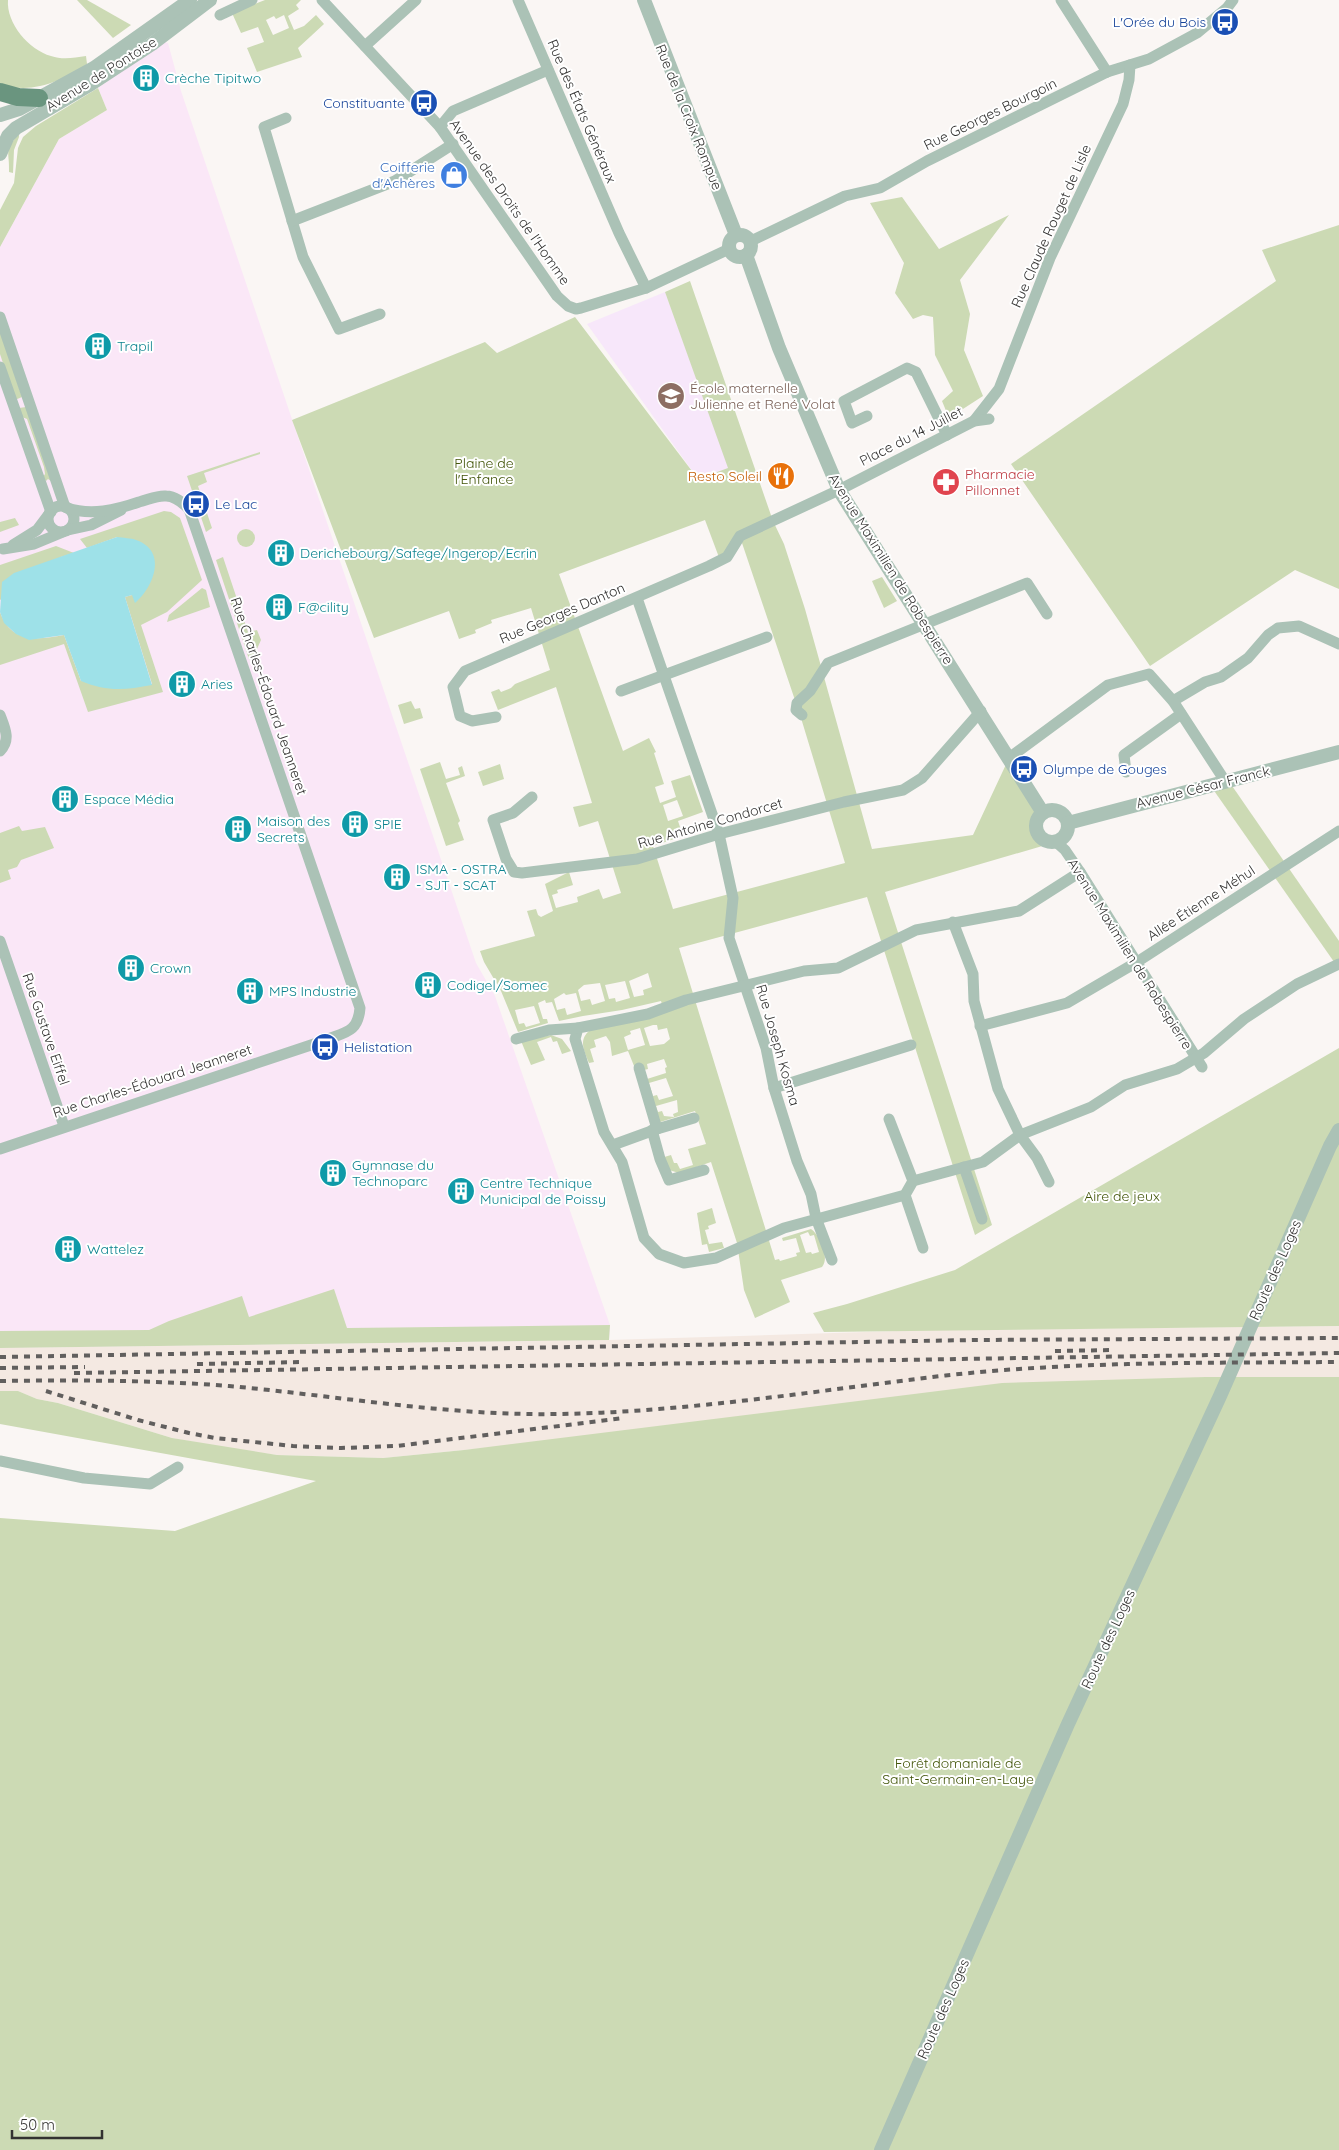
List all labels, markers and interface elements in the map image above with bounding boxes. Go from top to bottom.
bus stop icon: L'Orée du Bois [1210,7,1240,37]
place label: L'Orée du Bois [1113,13,1206,31]
street label: Avenue de Pontoise [42,33,160,115]
street label: Rue des États Généraux [544,36,621,186]
street label: Rue de la Croix Rompue [651,41,727,193]
building icon: Crèche Tipitwo [131,63,161,93]
place label: Crèche Tipitwo [165,69,261,87]
street label: Rue Georges Bourgoin [921,74,1059,154]
bus stop icon: Constituante [409,88,439,118]
place label: Constituante [323,94,405,112]
street label: Avenue des Droits de l'Homme [446,115,574,289]
street label: Rue Claude Rouget de Lisle [1007,142,1095,310]
place label: Coifferie d'Achères [372,158,435,192]
shop icon: Coifferie d'Achères [439,160,469,190]
building icon: Trapil [83,331,113,361]
place label: Trapil [117,337,153,355]
place label: École maternelle Julienne et René Volat [690,379,836,413]
school or university icon: École maternelle Julienne et René Volat [656,381,686,411]
street label: Place du 14 Juillet [856,402,966,470]
park label: Plaine de l'Enfance [454,454,514,488]
restaurant icon: Resto Soleil [766,461,796,491]
place label: Pharmacie Pillonnet [965,465,1035,499]
place label: Resto Soleil [688,467,762,485]
pharmacy icon: Pharmacie Pillonnet [931,467,961,497]
street label: Avenue Maximilien de Robespierre [825,470,958,668]
bus stop icon: Le Lac [181,489,211,519]
place label: Le Lac [215,495,257,513]
building icon: Derichebourg/Safege/Ingerop/Ecrin [266,538,296,568]
place label: Derichebourg/Safege/Ingerop/Ecrin [300,544,537,562]
street label: Rue Georges Danton [496,578,628,648]
building icon: F@cility [264,592,294,622]
street label: Rue Charles-Édouard Jeanneret [227,595,311,797]
place label: F@cility [298,598,349,616]
building icon: Aries [167,669,197,699]
place label: Aries [201,675,233,693]
bus stop icon: Olympe de Gouges [1009,754,1039,784]
place label: Olympe de Gouges [1043,760,1167,778]
street label: Avenue César Franck [1134,762,1272,812]
building icon: Espace Média [50,784,80,814]
place label: Espace Média [84,790,174,808]
street label: Rue Antoine Condorcet [636,794,785,852]
building icon: SPIE [340,809,370,839]
place label: Maison des Secrets [257,812,330,846]
building icon: Maison des Secrets [223,814,253,844]
place label: SPIE [374,815,402,833]
street label: Avenue Maximilien de Robespierre [1064,855,1197,1053]
place label: ISMA - OSTRA - SJT - SCAT [416,860,507,894]
street label: Allée Étienne Méhul [1144,861,1258,945]
building icon: ISMA - OSTRA - SJT - SCAT [382,862,412,892]
building icon: Crown [116,953,146,983]
place label: Crown [150,959,191,977]
building icon: Codigel/Somec [413,970,443,1000]
street label: Rue Gustave Eiffel [18,971,74,1087]
building icon: MPS Industrie [235,976,265,1006]
place label: Codigel/Somec [447,976,547,994]
place label: MPS Industrie [269,982,357,1000]
street label: Rue Joseph Kosma [752,982,804,1108]
bus stop icon: Helistation [310,1032,340,1062]
place label: Helistation [344,1038,412,1056]
street label: Rue Charles-Édouard Jeanneret [50,1040,254,1122]
place label: Gymnase du Technoparc [352,1156,434,1190]
building icon: Gymnase du Technoparc [318,1158,348,1188]
place label: Centre Technique Municipal de Poissy [480,1174,606,1208]
building icon: Centre Technique Municipal de Poissy [446,1176,476,1206]
park label: Aire de jeux [1084,1187,1160,1205]
street label: Route des Loges [1245,1217,1305,1323]
building icon: Wattelez [53,1234,83,1264]
place label: Wattelez [87,1240,144,1258]
street label: Route des Loges [1077,1586,1139,1692]
park label: Forêt domaniale de Saint-Germain-en-Laye [882,1754,1034,1788]
street label: Route des Loges [913,1956,973,2062]
scale bar [12,2108,102,2140]
text: 50 m [20,2115,55,2134]

